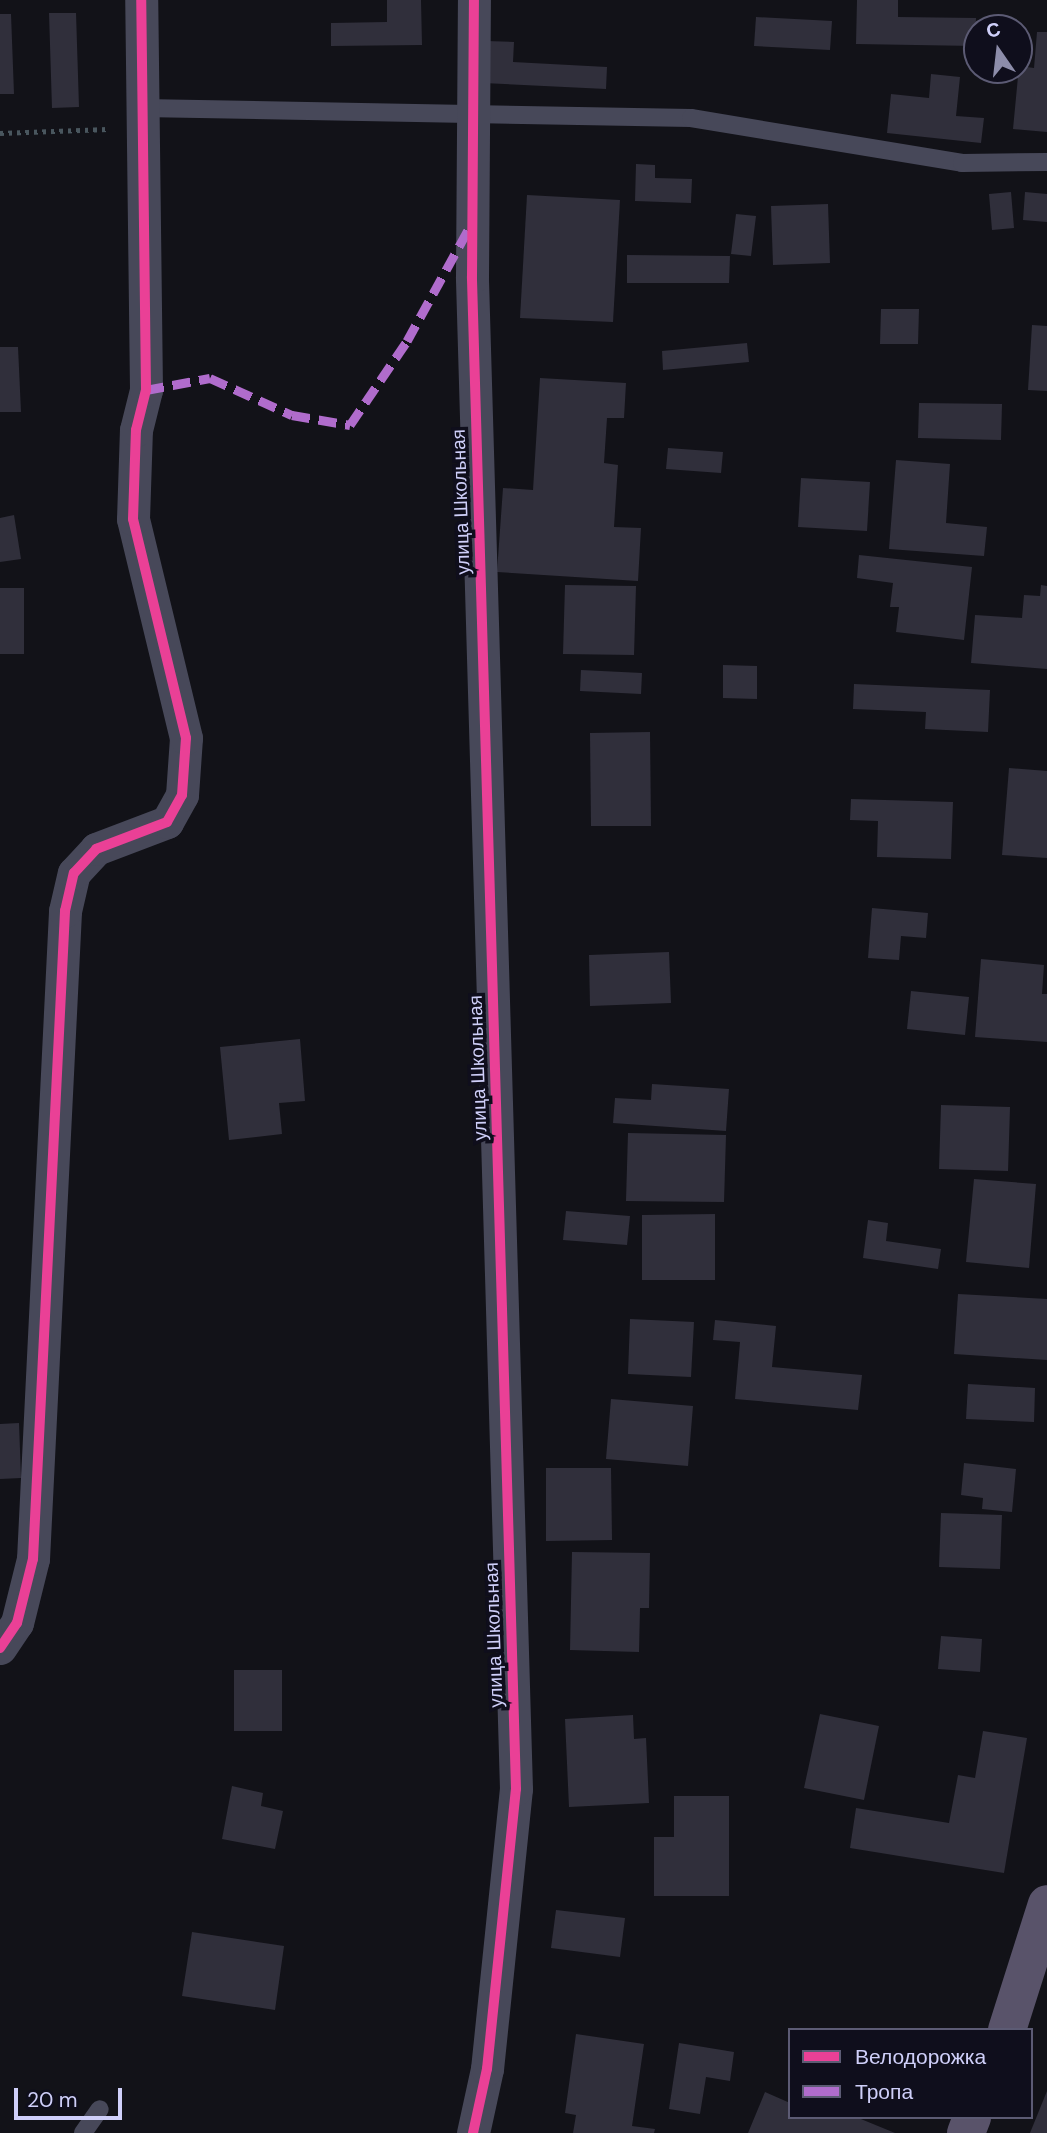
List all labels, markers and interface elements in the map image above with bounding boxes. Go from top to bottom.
north arrow [963,14,1033,84]
text: С [984,16,1003,44]
street label: улица Школьная [447,429,475,575]
street label: улица Школьная [464,995,492,1141]
street label: улица Школьная [480,1562,508,1708]
legend [788,2028,1033,2119]
text: Велодорожка [855,2043,986,2071]
scale bar [18,2074,126,2118]
text: Тропа [855,2078,913,2106]
text: 20 m [27,2086,78,2114]

